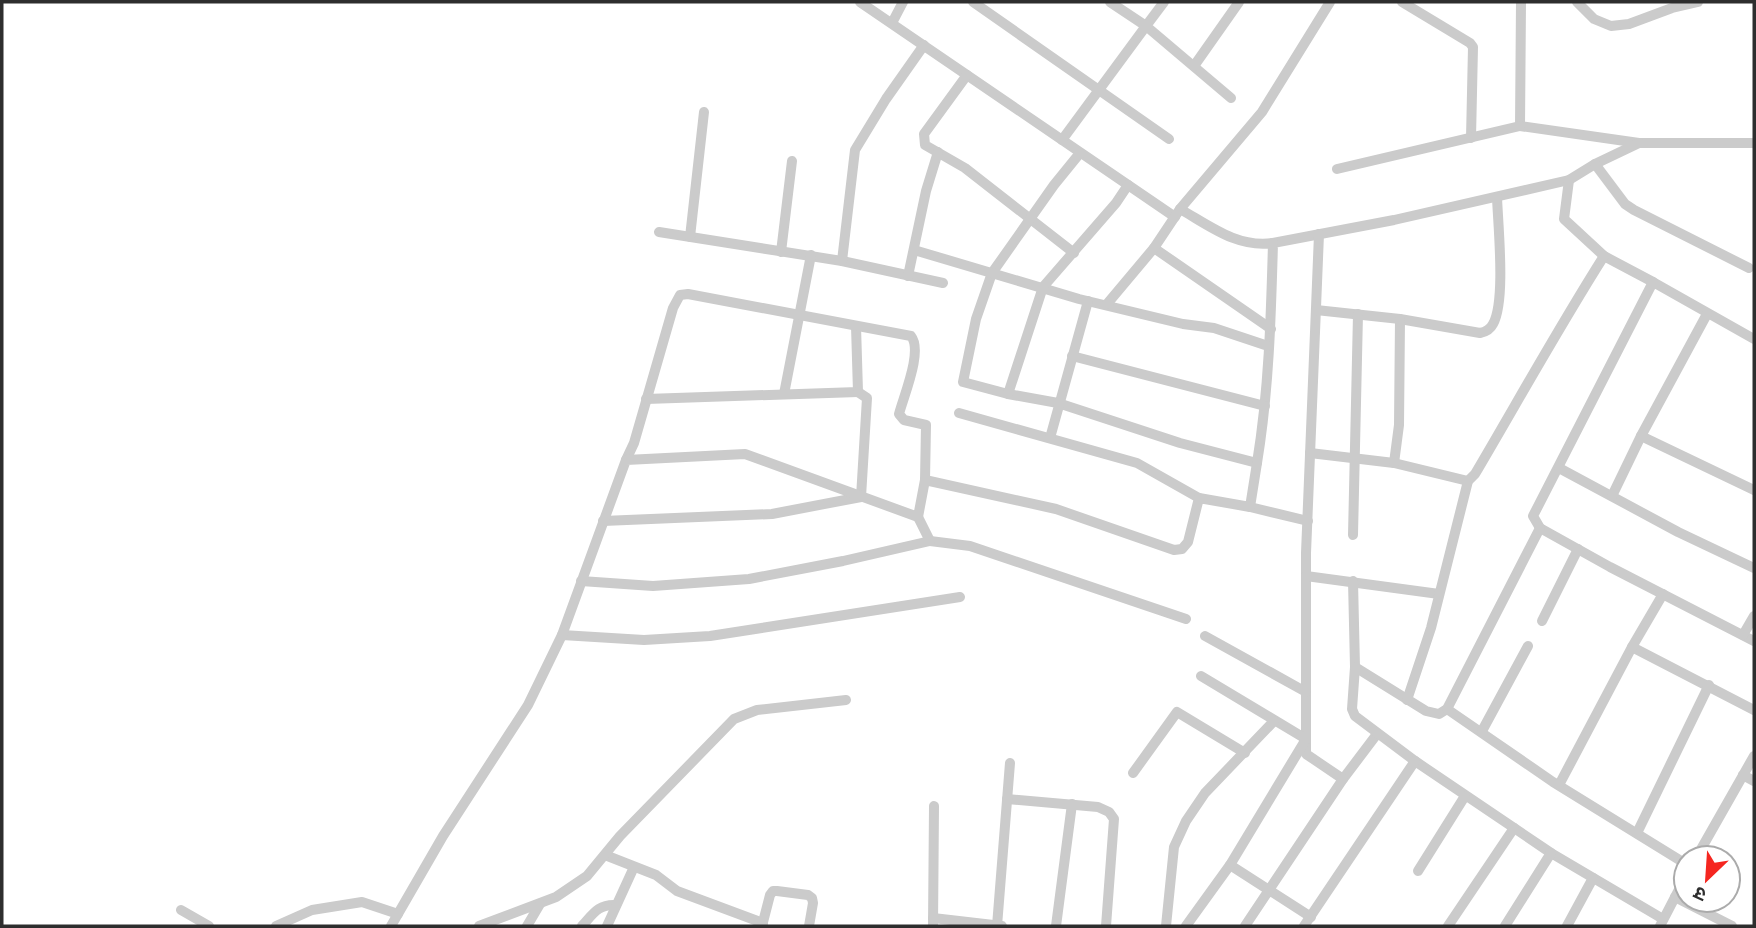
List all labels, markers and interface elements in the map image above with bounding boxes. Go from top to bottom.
north arrow [1672,844,1742,914]
text: उ [1689,882,1710,908]

